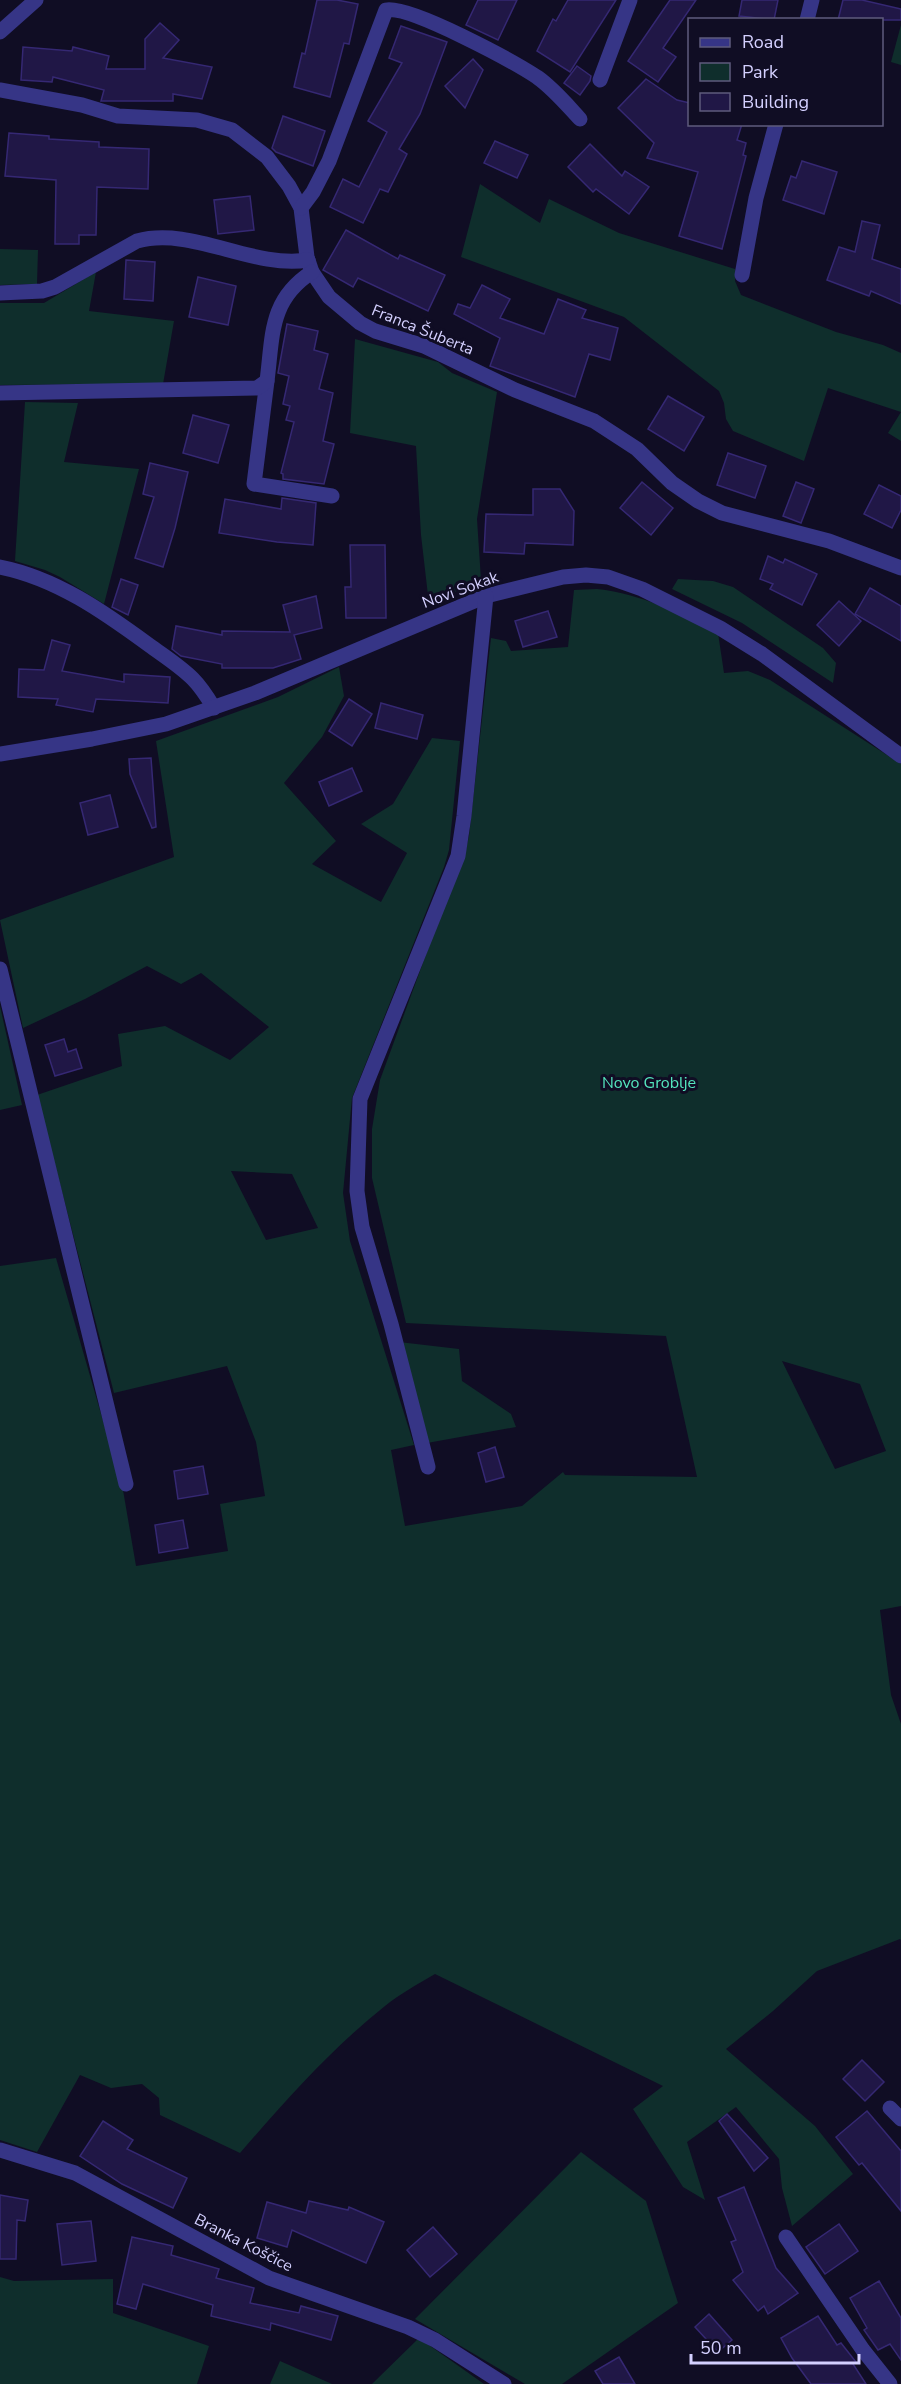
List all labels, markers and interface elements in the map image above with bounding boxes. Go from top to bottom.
legend [688,18,883,126]
text: Road [742,30,784,54]
text: Park [742,60,779,84]
text: Building [742,90,809,114]
street label: Franca Šuberta [368,299,477,360]
street label: Novi Sokak [419,566,503,614]
park label: Novo Groblje [602,1072,696,1094]
street label: Branka Koščice [191,2209,297,2277]
scale bar [691,2327,859,2365]
text: 50 m [700,2336,742,2360]

